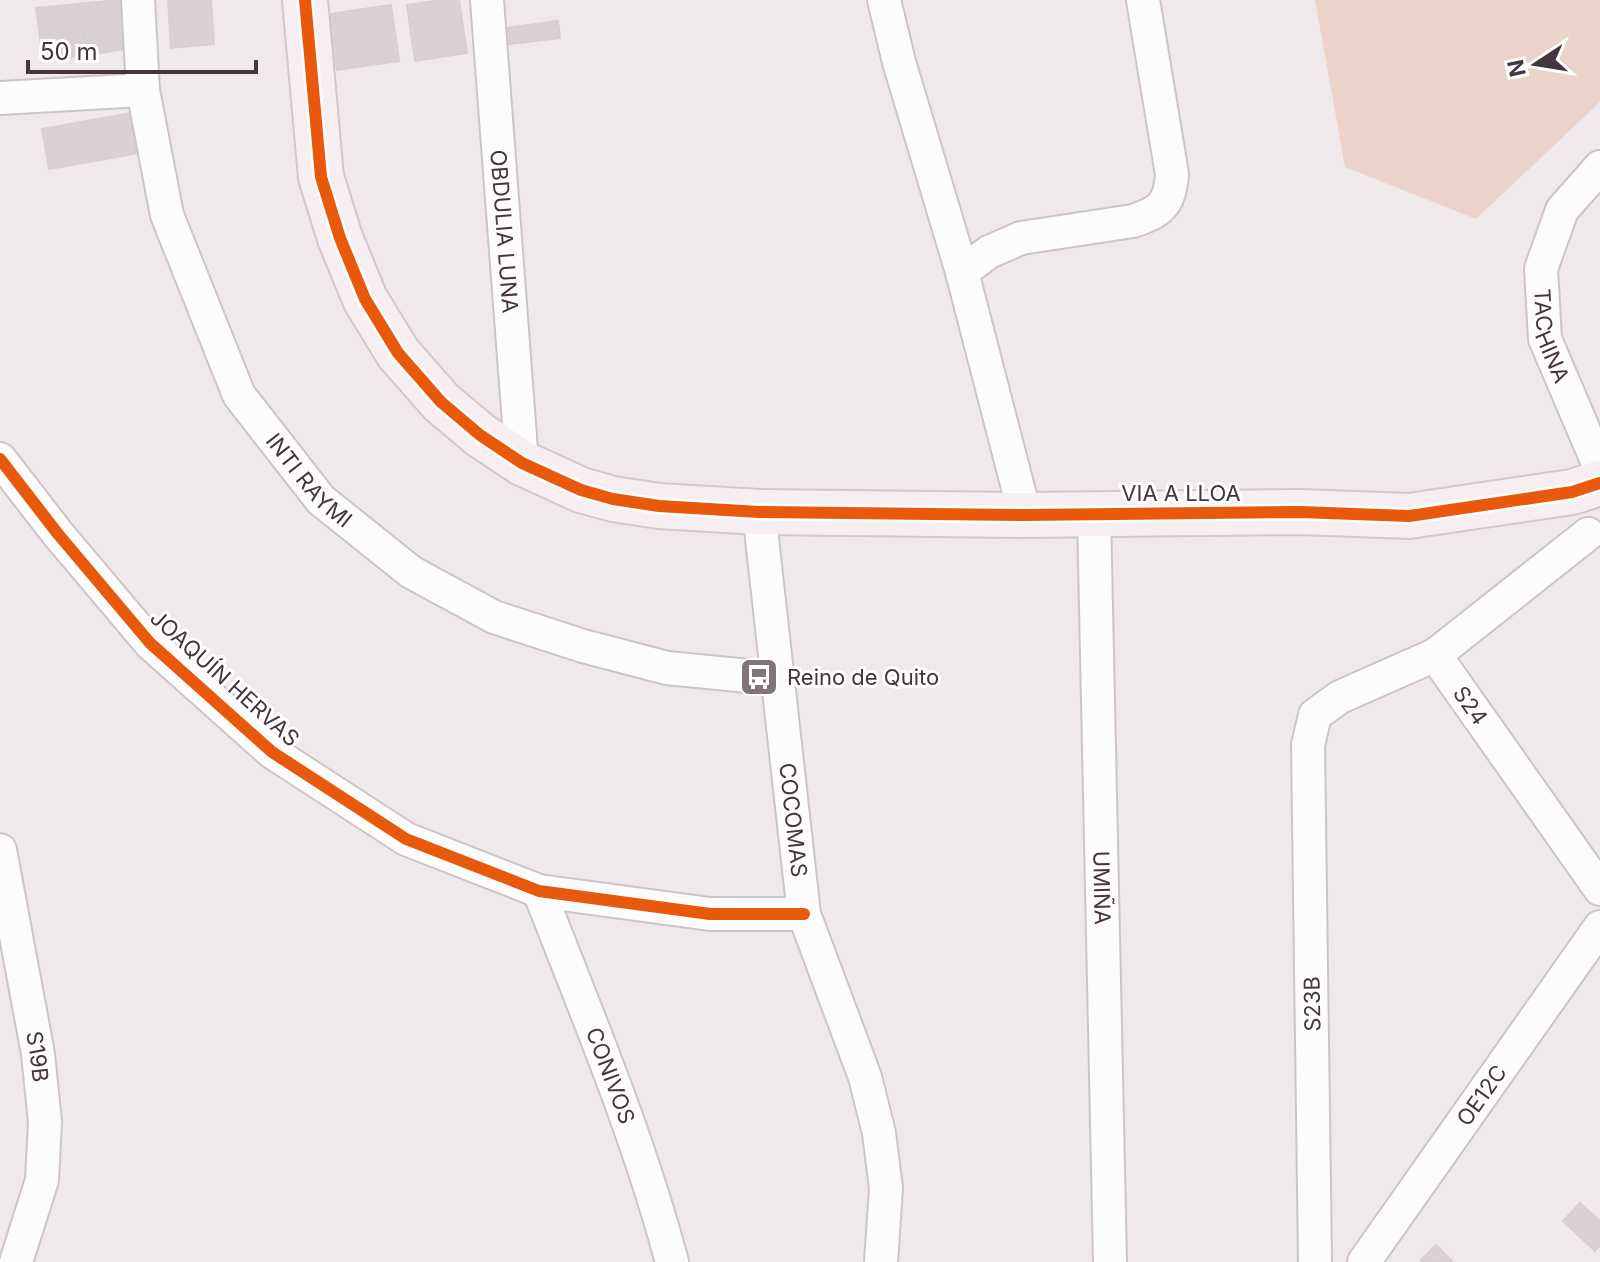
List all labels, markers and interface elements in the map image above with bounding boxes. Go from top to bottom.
scale bar [28,24,256,74]
north arrow [1496,24,1576,104]
text: 50 m [40,37,98,66]
text: N [1502,57,1531,79]
street label: OBDULIA LUNA [485,149,524,314]
street label: TACHINA [1529,288,1575,387]
street label: INTI RAYMI [261,428,357,533]
street label: VIA A LLOA [1121,480,1241,506]
street label: JOAQUÍN HERVAS [145,604,305,752]
bus stop icon: Reino de Quito [738,656,780,698]
place label: Reino de Quito [787,664,939,690]
street label: S24 [1448,681,1493,730]
street label: COCOMAS [774,761,813,879]
street label: UMIÑA [1088,851,1116,925]
street label: S23B [1299,976,1325,1032]
street label: CONIVOS [581,1024,640,1127]
street label: S19B [21,1029,54,1083]
street label: OE12C [1451,1060,1512,1131]

